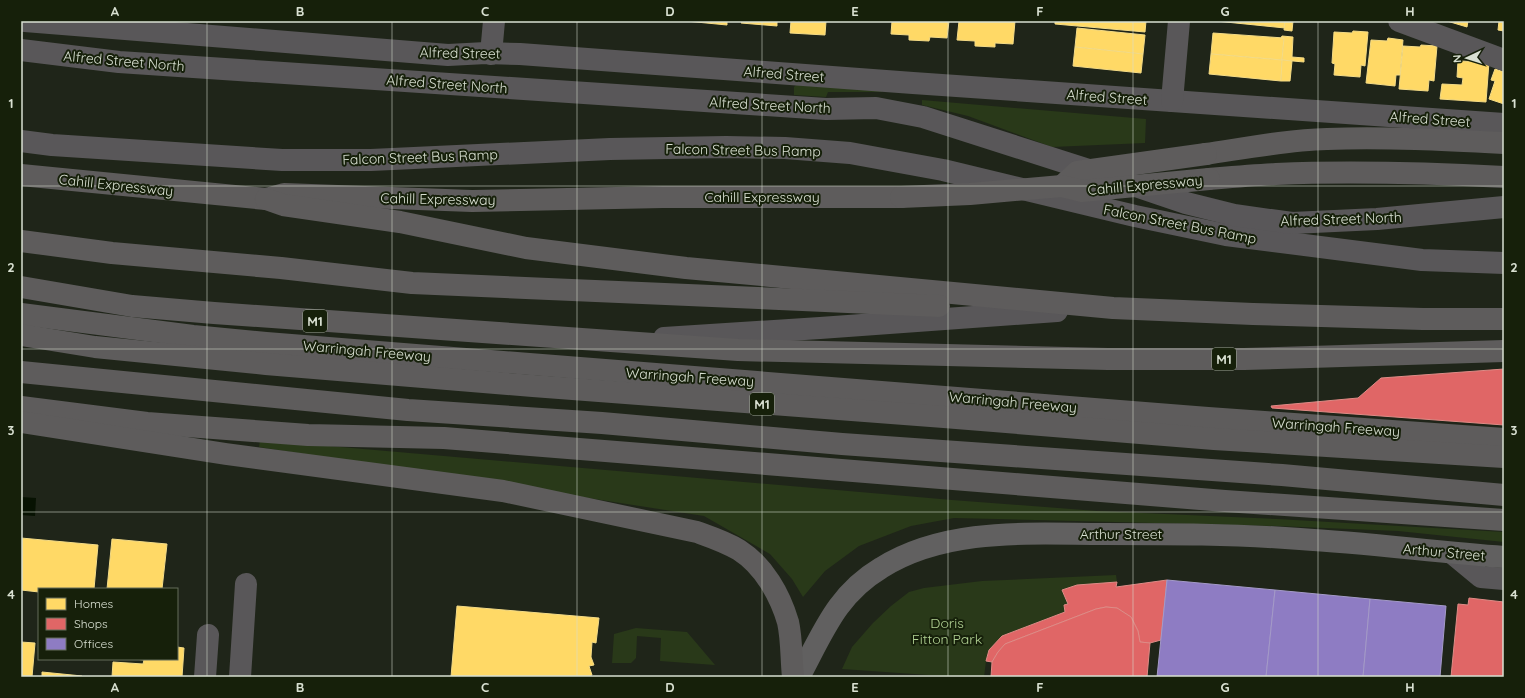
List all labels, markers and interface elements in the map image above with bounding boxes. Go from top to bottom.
text: A [111,3,120,19]
text: B [296,3,304,19]
text: C [481,3,489,19]
text: D [665,3,675,19]
text: E [851,3,859,19]
text: F [1036,3,1044,19]
text: G [1220,3,1230,19]
text: H [1405,3,1415,19]
north arrow [1447,38,1487,78]
street label: Alfred Street [419,43,501,63]
street label: Alfred Street North [63,47,185,75]
text: N [1450,54,1464,63]
street label: Alfred Street [743,62,825,86]
street label: Alfred Street North [386,71,508,97]
street label: Alfred Street [1066,85,1148,109]
street label: Alfred Street North [709,93,831,117]
text: 1 [8,95,14,111]
text: 1 [1511,95,1517,111]
street label: Alfred Street [1389,107,1471,131]
street label: Falcon Street Bus Ramp [665,140,821,160]
street label: Falcon Street Bus Ramp [342,145,498,169]
street label: Cahill Expressway [58,170,174,200]
street label: Cahill Expressway [1087,171,1203,199]
street label: Cahill Expressway [704,188,820,206]
street label: Cahill Expressway [380,189,496,209]
street label: Falcon Street Bus Ramp [1102,200,1258,248]
street label: Alfred Street North [1280,208,1402,230]
text: 2 [7,259,15,275]
text: 2 [1510,259,1518,275]
road number: M1 [303,310,327,332]
street label: Warringah Freeway [302,336,432,366]
road number: M1 [1212,348,1236,370]
street label: Warringah Freeway [625,364,755,390]
street label: Warringah Freeway [948,387,1078,417]
road number: M1 [750,393,774,415]
street label: Warringah Freeway [1271,414,1401,440]
text: 3 [8,422,15,438]
text: 3 [1511,422,1518,438]
street label: Arthur Street [1080,525,1163,543]
street label: Arthur Street [1402,539,1486,565]
text: 4 [7,586,15,602]
text: 4 [1510,586,1518,602]
legend [38,588,178,660]
text: Homes [74,596,114,611]
park label: Doris Fitton Park [912,614,982,648]
text: Shops [74,616,108,631]
text: Offices [74,636,113,651]
text: A [111,679,120,695]
text: B [296,679,304,695]
text: C [481,679,489,695]
text: D [665,679,675,695]
text: E [851,679,859,695]
text: F [1036,679,1044,695]
text: G [1220,679,1230,695]
text: H [1405,679,1415,695]

